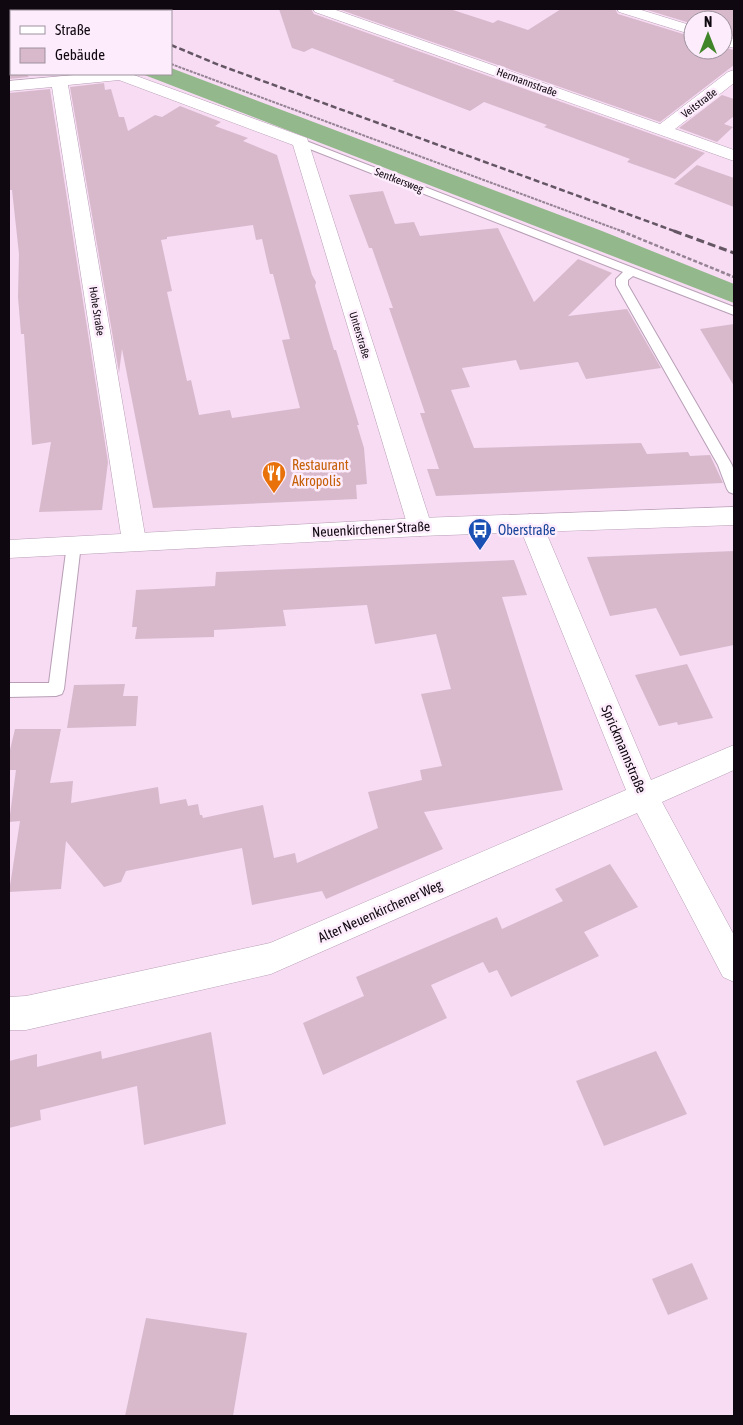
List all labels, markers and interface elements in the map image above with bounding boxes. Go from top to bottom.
legend [10,10,172,75]
north arrow [683,10,733,60]
text: N [704,14,712,30]
text: Straße [55,21,91,38]
text: Gebäude [55,46,105,63]
street label: Hermannstraße [495,65,559,99]
street label: Veitstraße [679,86,719,120]
street label: Sentkersweg [373,165,425,195]
street label: Hohe Straße [87,286,107,336]
street label: Unterstraße [347,310,373,360]
place label: Restaurant Akropolis [292,457,349,489]
restaurant icon: Restaurant Akropolis [261,460,287,494]
bus stop icon: Oberstraße [467,517,493,551]
street label: Neuenkirchener Straße [311,518,431,540]
place label: Oberstraße [498,522,556,538]
street label: Sprickmannstraße [598,703,650,795]
street label: Alter Neuenkirchener Weg [315,876,445,946]

